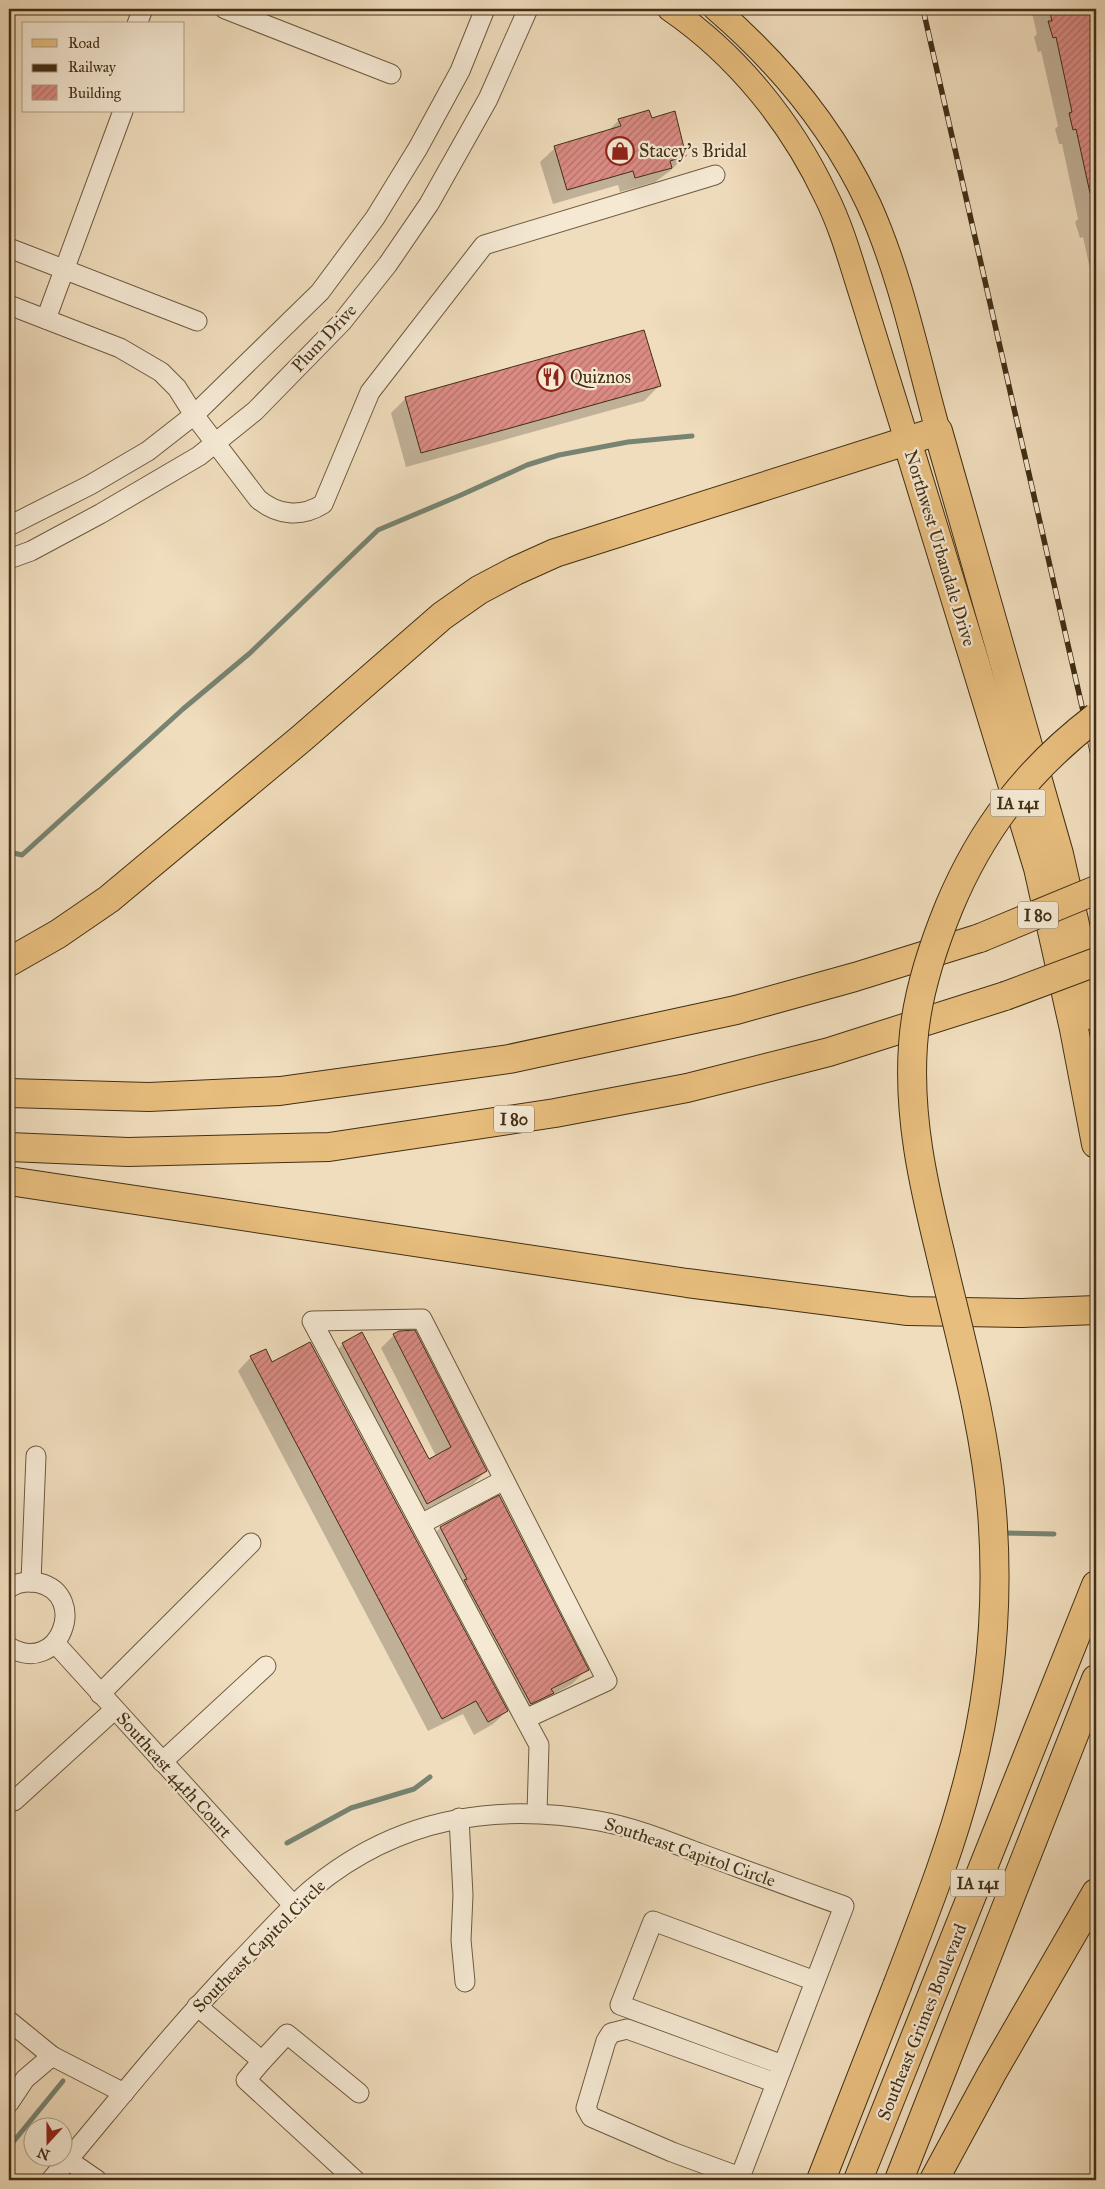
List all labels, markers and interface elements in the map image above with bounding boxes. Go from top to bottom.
legend [22,22,185,112]
text: Road [68,34,100,52]
text: Railway [68,58,117,76]
text: Building [68,84,122,102]
shop icon: Stacey's Bridal [605,136,635,166]
place label: Stacey's Bridal [639,140,747,162]
street label: Plum Drive [287,299,361,377]
restaurant icon: Quiznos [536,362,566,392]
place label: Quiznos [570,366,631,388]
street label: Northwest Urbandale Drive [900,447,980,649]
road number: IA 141 [990,790,1046,816]
road number: I 80 [1018,902,1058,928]
road number: I 80 [494,1106,534,1132]
street label: Southeast 44th Court [112,1707,237,1843]
street label: Southeast Capitol Circle [602,1812,778,1892]
road number: IA 141 [950,1870,1006,1896]
street label: Southeast Capitol Circle [188,1875,330,2017]
street label: Southeast Grimes Boulevard [872,1920,972,2124]
north arrow [22,2116,72,2166]
text: N [35,2144,52,2164]

